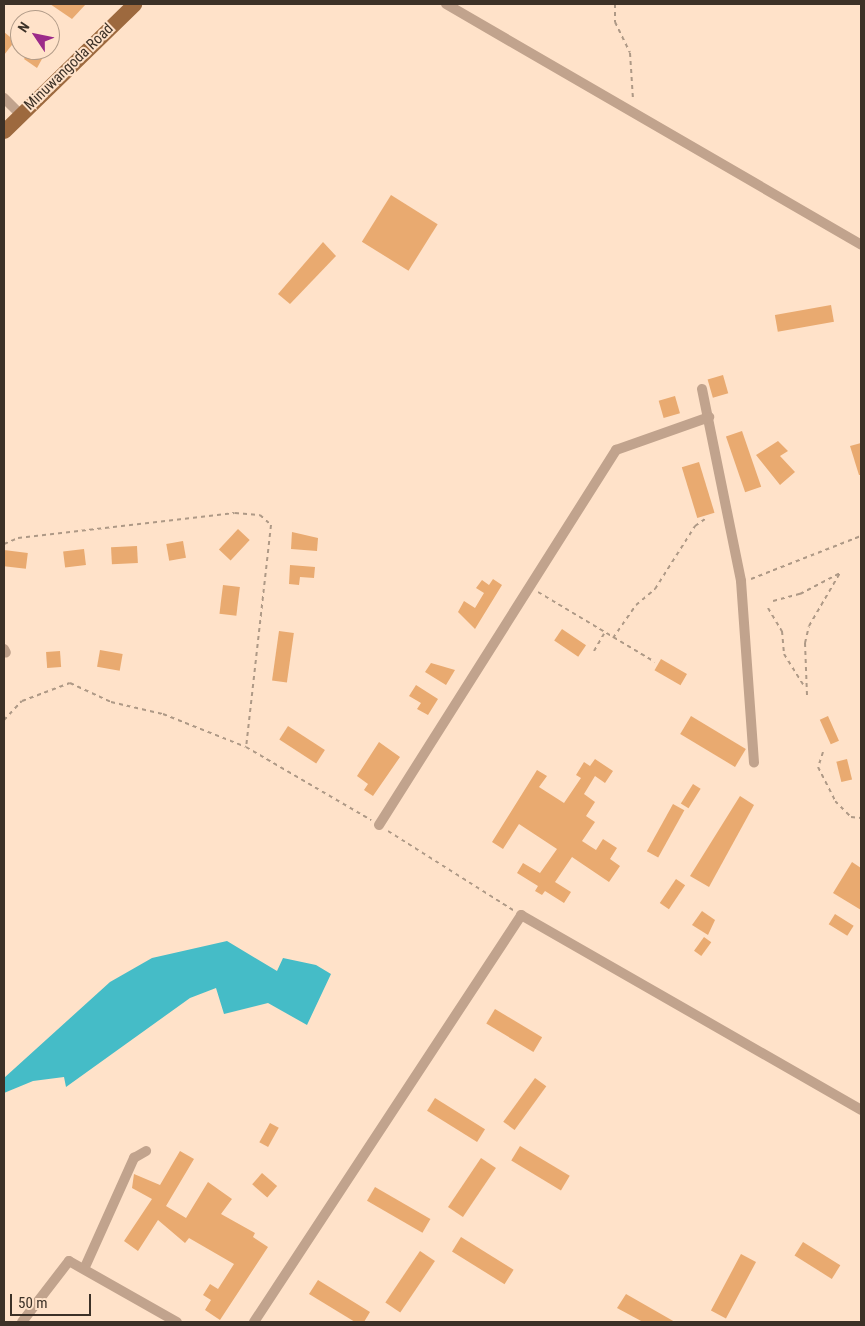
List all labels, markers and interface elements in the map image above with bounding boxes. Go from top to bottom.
north arrow [10,10,60,60]
text: N [14,19,32,35]
street label: Minuwangoda Road [21,20,117,114]
scale bar [12,1284,94,1316]
text: 50 m [18,1294,48,1312]

